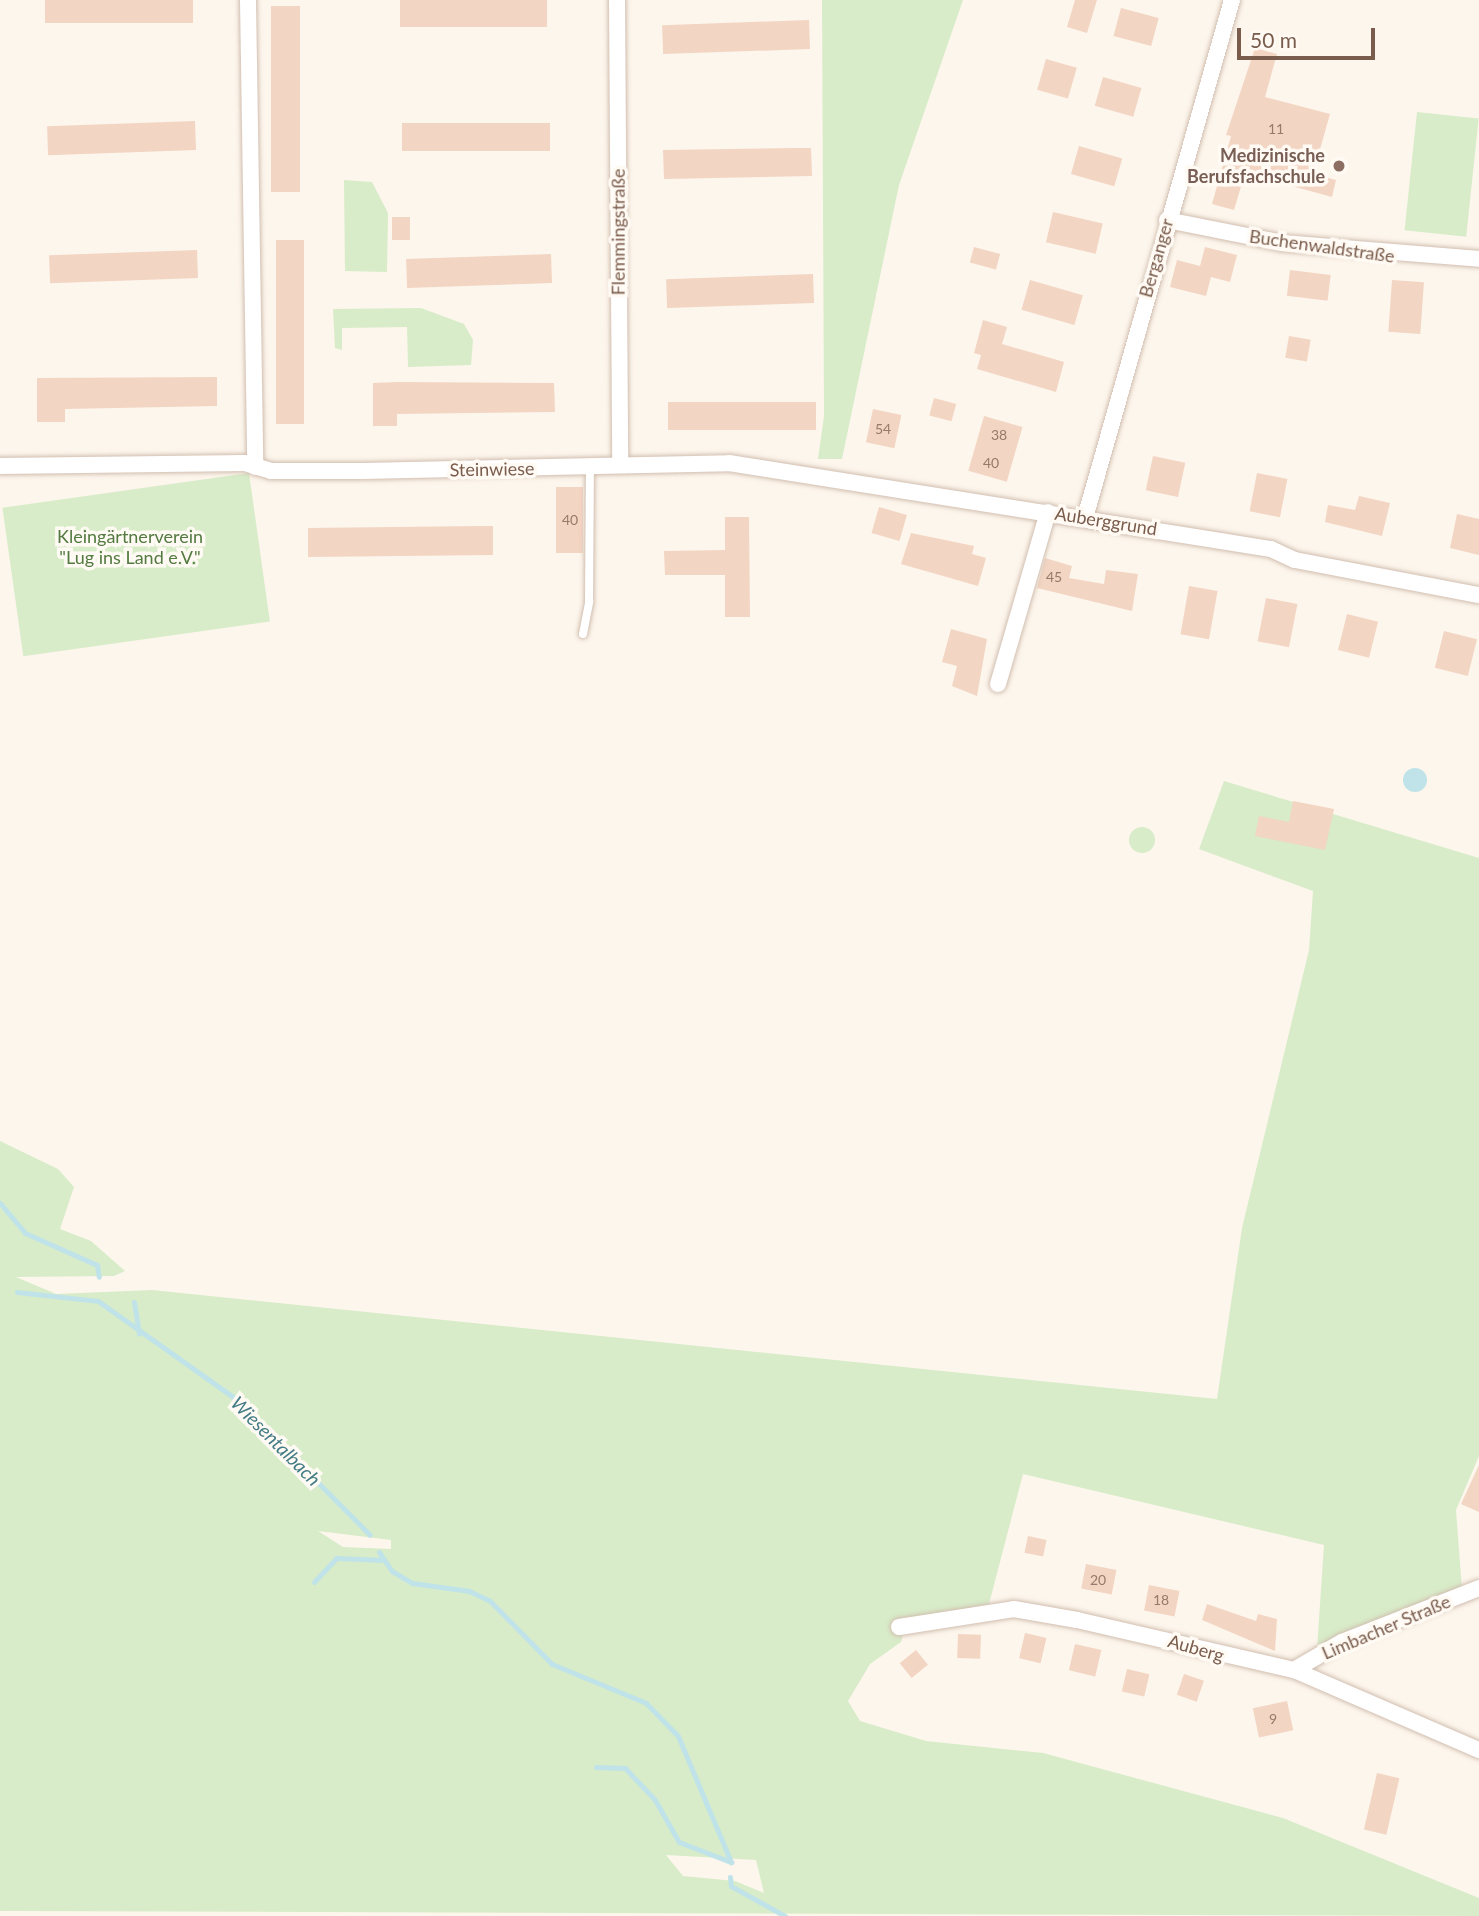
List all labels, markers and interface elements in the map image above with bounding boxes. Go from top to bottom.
scale bar [1241,14,1379,58]
text: 50 m [1250,27,1297,52]
house number: 11 [1268,121,1284,137]
place label: Medizinische Berufsfachschule [1187,145,1325,188]
marker: Medizinische Berufsfachschule [1331,158,1347,174]
street label: Flemmingstraße [607,169,629,295]
street label: Berganger [1134,216,1178,300]
street label: Buchenwaldstraße [1248,225,1396,267]
house number: 54 [875,421,891,437]
house number: 38 [991,427,1007,443]
house number: 40 [983,455,999,471]
street label: Steinwiese [449,457,535,481]
street label: Auberggrund [1053,502,1159,540]
house number: 40 [562,512,578,528]
park label: Kleingärtnerverein "Lug ins Land e.V." [57,526,203,568]
house number: 45 [1046,569,1062,585]
water label: Wiesentalbach [226,1391,326,1491]
house number: 20 [1090,1572,1106,1588]
street label: Limbacher Straße [1318,1590,1454,1664]
house number: 18 [1153,1592,1169,1608]
street label: Auberg [1165,1630,1227,1666]
house number: 9 [1269,1711,1277,1727]

